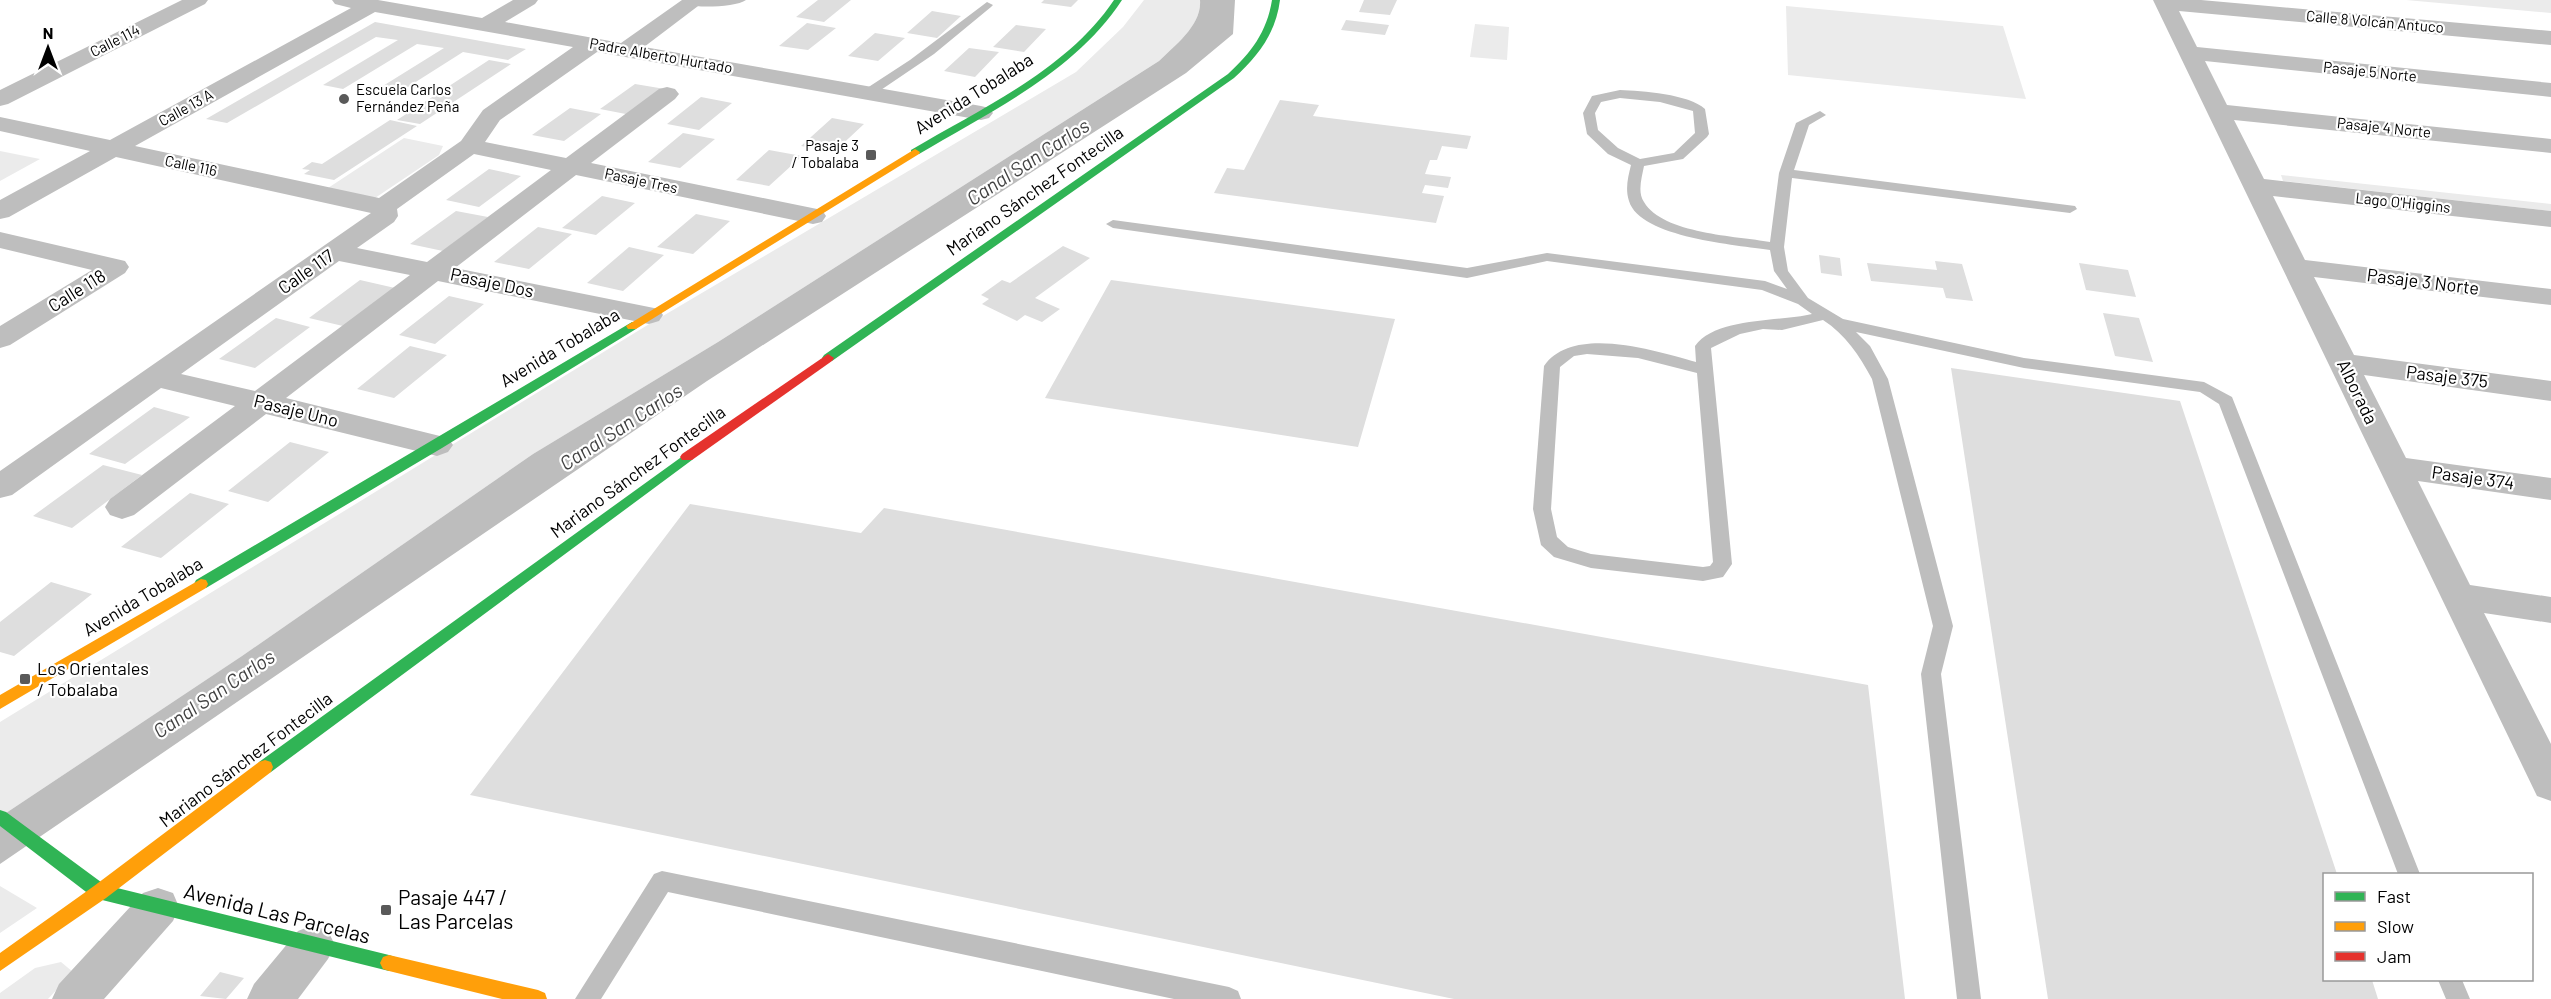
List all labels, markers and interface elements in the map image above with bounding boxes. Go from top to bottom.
street label: Calle 8 Volcán Antuco [2305,6,2445,36]
north arrow [18,18,78,78]
street label: Calle 114 [87,20,142,60]
text: N [43,23,53,42]
street label: Padre Alberto Hurtado [588,34,734,76]
street label: Avenida Tobalaba [910,48,1037,138]
street label: Pasaje 5 Norte [2322,57,2418,85]
place label: Escuela Carlos Fernández Peña [356,80,459,115]
street label: Calle 13 A [155,85,216,129]
marker: Escuela Carlos Fernández Peña [337,92,351,106]
water label: Canal San Carlos [962,113,1093,210]
street label: Pasaje 4 Norte [2336,113,2432,141]
street label: Mariano Sánchez Fontecilla [942,121,1127,260]
place label: Pasaje 3 / Tobalaba [792,136,859,171]
marker: Pasaje 3 / Tobalaba [864,148,878,162]
street label: Calle 116 [163,151,219,179]
street label: Pasaje Tres [603,163,679,197]
street label: Lago O'Higgins [2355,188,2452,216]
street label: Calle 117 [273,244,338,298]
street label: Pasaje Dos [448,262,536,302]
street label: Pasaje 3 Norte [2366,263,2480,299]
street label: Calle 118 [44,264,109,316]
street label: Avenida Tobalaba [496,303,623,391]
street label: Alborada [2333,356,2383,428]
street label: Pasaje 375 [2405,360,2489,392]
water label: Canal San Carlos [555,378,686,475]
street label: Pasaje Uno [252,389,341,431]
street label: Mariano Sánchez Fontecilla [546,400,729,542]
street label: Pasaje 374 [2431,460,2516,494]
street label: Avenida Tobalaba [79,552,206,640]
water label: Canal San Carlos [148,644,279,743]
place label: Los Orientales / Tobalaba [37,657,149,700]
marker: Los Orientales / Tobalaba [18,672,32,686]
street label: Mariano Sánchez Fontecilla [154,687,336,832]
legend [2323,873,2533,981]
street label: Avenida Las Parcelas [182,877,373,948]
place label: Pasaje 447 / Las Parcelas [398,884,513,933]
text: Fast [2377,885,2411,907]
marker: Pasaje 447 / Las Parcelas [379,903,393,917]
text: Slow [2377,915,2414,937]
text: Jam [2377,945,2411,967]

